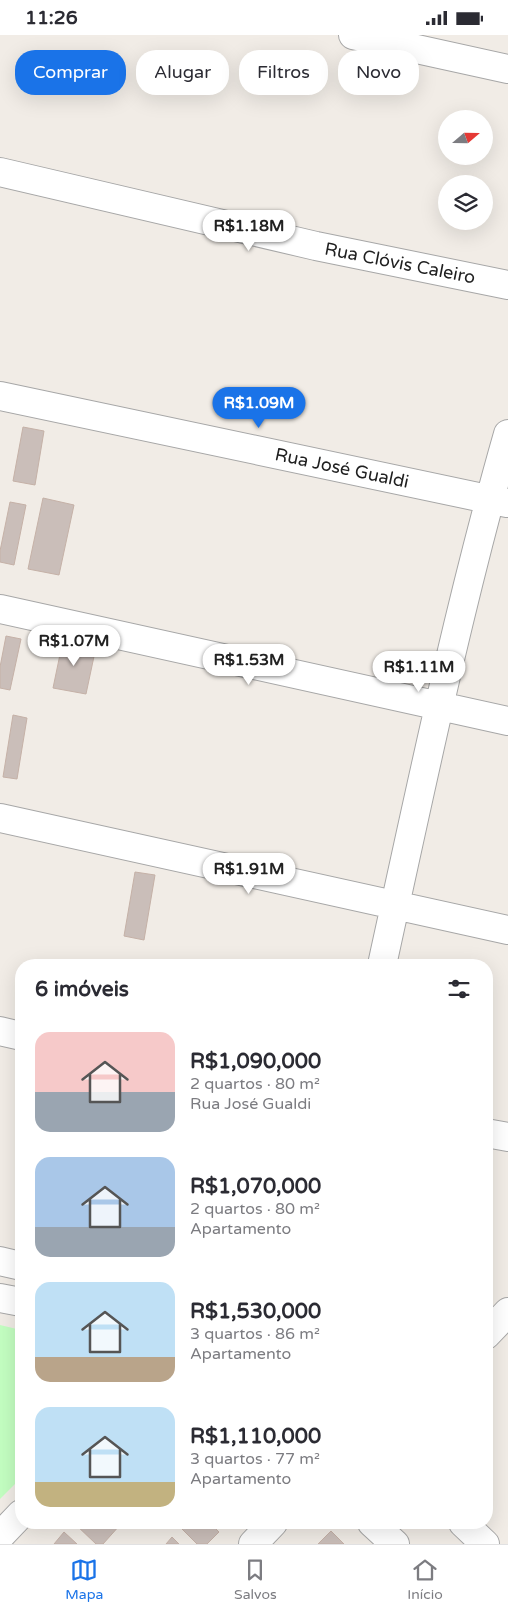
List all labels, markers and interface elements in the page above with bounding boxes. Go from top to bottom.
text: 11:26 [25,7,78,29]
chip: Comprar [15,50,126,95]
chip: Alugar [136,50,229,95]
chip: Filtros [239,50,328,95]
chip: Novo [338,50,419,95]
north arrow [438,110,492,165]
map controls [438,110,493,230]
button: layers [438,175,493,230]
pin: R$1.18M [203,209,295,252]
text: R$1.18M [213,216,285,236]
street label: Rua Clóvis Caleiro [323,238,477,288]
pin: R$1.09M [213,387,305,429]
text: R$1.09M [223,393,295,413]
street label: Rua José Gualdi [273,443,411,493]
pin: R$1.07M [28,625,120,667]
text: R$1.07M [38,631,110,651]
pin: R$1.53M [203,643,295,686]
text: R$1.53M [213,650,285,670]
pin: R$1.11M [373,651,465,693]
text: R$1.11M [383,657,455,677]
pin: R$1.91M [203,853,295,895]
text: R$1.91M [213,859,285,879]
icon: filters [445,975,473,1003]
text: 6 imóveis [35,977,129,1002]
text: R$1,090,000 [190,1049,321,1074]
icon: home [75,1052,135,1112]
text: 2 quartos · 80 m² [190,1074,320,1094]
text: Rua José Gualdi [190,1094,311,1114]
text: R$1,070,000 [190,1174,321,1199]
icon: home [75,1177,135,1237]
text: 2 quartos · 80 m² [190,1199,320,1219]
text: Apartamento [190,1219,291,1239]
text: R$1,530,000 [190,1299,321,1324]
icon: home [75,1302,135,1362]
text: 3 quartos · 86 m² [190,1324,320,1344]
text: Apartamento [190,1344,291,1364]
text: R$1,110,000 [190,1424,321,1449]
icon: home [75,1427,135,1487]
text: 3 quartos · 77 m² [190,1449,320,1469]
text: Apartamento [190,1469,291,1489]
tab: Mapa [65,1556,103,1603]
tab: Salvos [234,1556,277,1603]
tab: Início [407,1556,443,1603]

